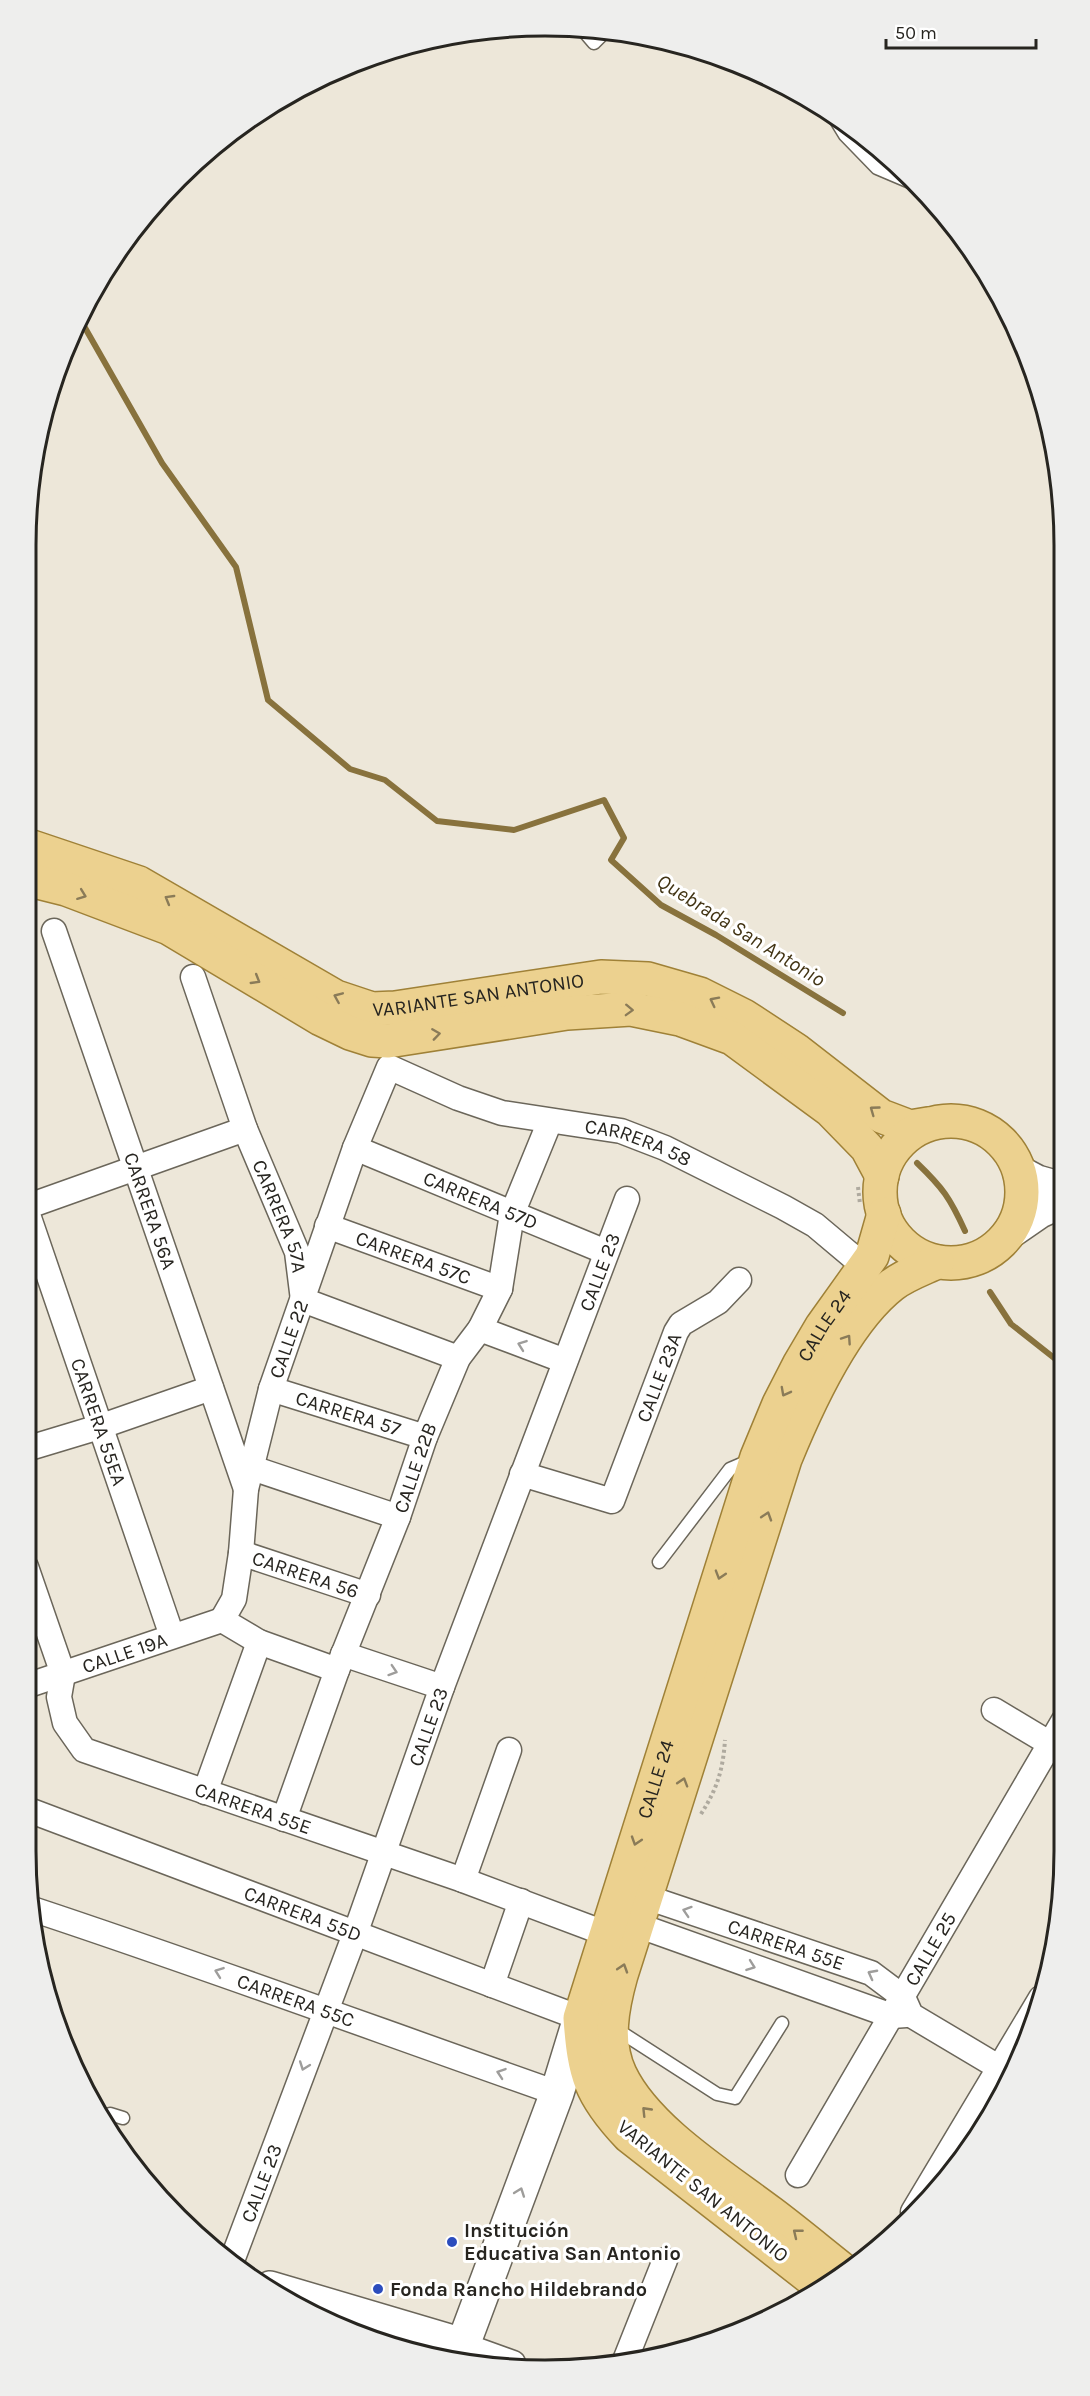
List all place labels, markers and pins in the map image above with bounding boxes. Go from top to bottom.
place label: Institución Educativa San Antonio [464,2219,681,2265]
marker: Institución Educativa San Antonio [445,2235,459,2249]
place label: Fonda Rancho Hildebrando [390,2278,647,2301]
marker: Fonda Rancho Hildebrando [371,2282,385,2296]

